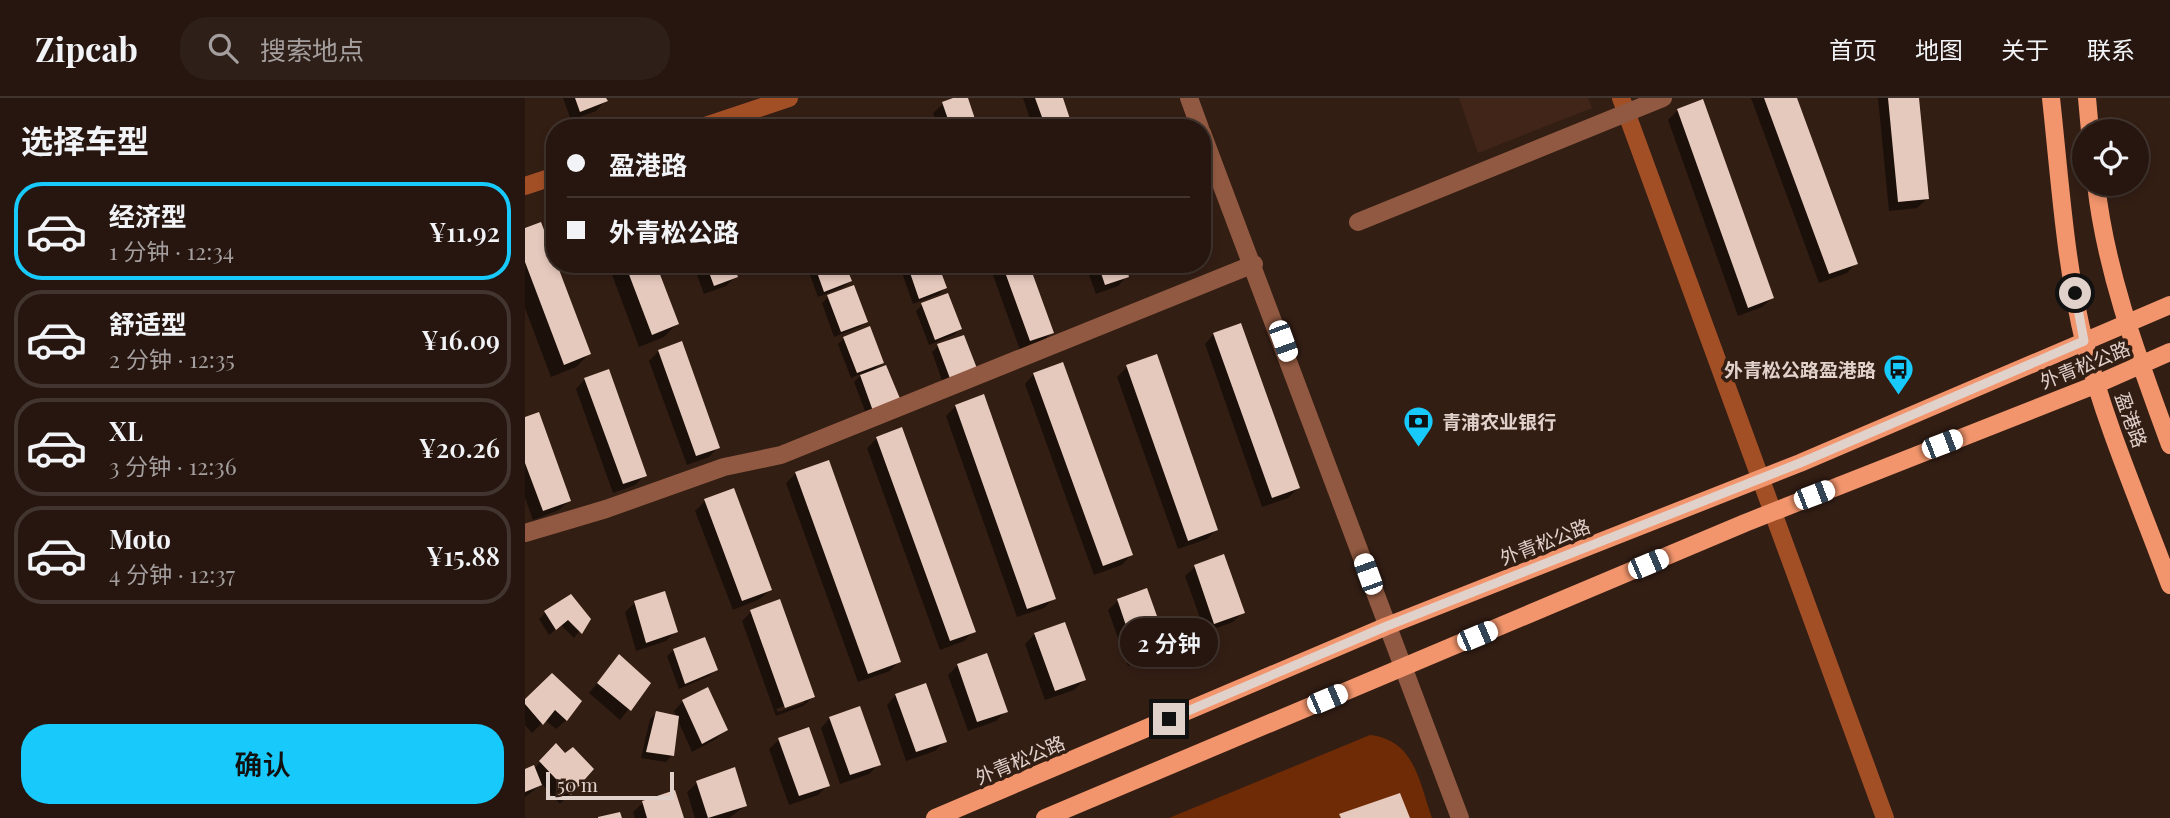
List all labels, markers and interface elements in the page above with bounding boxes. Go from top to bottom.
search box [180,17,670,80]
text: Zipcab [35,26,138,70]
icon: search [204,29,242,67]
text: 搜索地点 [260,32,364,67]
text: 首页 [1829,33,1877,65]
text: 地图 [1915,33,1963,65]
text: 关于 [2001,33,2049,65]
text: 联系 [2087,33,2135,65]
text: 选择车型 [21,118,149,161]
map controls [2072,119,2149,196]
button: locate [2072,119,2149,196]
text: 盈港路 [609,147,687,182]
text: 经济型 [109,198,187,233]
icon: car [25,200,88,263]
text: ¥11.92 [429,214,500,249]
text: 外青松公路 [609,214,739,249]
text: 1 分钟 · 12:34 [109,235,234,266]
route start [2059,277,2091,309]
text: 舒适型 [109,306,187,341]
icon: car [25,308,88,371]
car [1266,318,1301,364]
text: ¥16.09 [421,322,500,357]
street label: 外青松公路 [2036,334,2134,394]
text: 2 分钟 · 12:35 [109,343,235,374]
bus stop icon: 外青松公路盈港路 [1882,353,1916,397]
place label: 外青松公路盈港路 [1724,356,1876,382]
street label: 盈港路 [2110,388,2154,451]
bank icon: 青浦农业银行 [1402,405,1436,449]
place label: 青浦农业银行 [1442,408,1556,434]
text: XL [109,413,143,448]
icon: car [25,416,88,479]
car [1919,427,1966,461]
text: ¥20.26 [419,430,500,465]
text: 3 分钟 · 12:36 [109,450,237,481]
car [1791,478,1838,512]
street label: 外青松公路 [1496,512,1594,570]
text: Moto [109,521,171,556]
icon: car [25,524,88,587]
text: ¥15.88 [426,538,500,573]
car [1625,546,1672,582]
car [1351,551,1386,597]
text: 4 分钟 · 12:37 [109,558,235,589]
callout: 2 分钟 [1120,618,1218,666]
car [1454,618,1501,654]
text: 2 分钟 [1137,627,1201,658]
car [1304,681,1351,717]
route end [1153,703,1185,735]
button: 确认 [21,724,504,804]
street label: 外青松公路 [971,729,1068,790]
scale bar [546,769,674,801]
text: 50 m [557,771,598,797]

